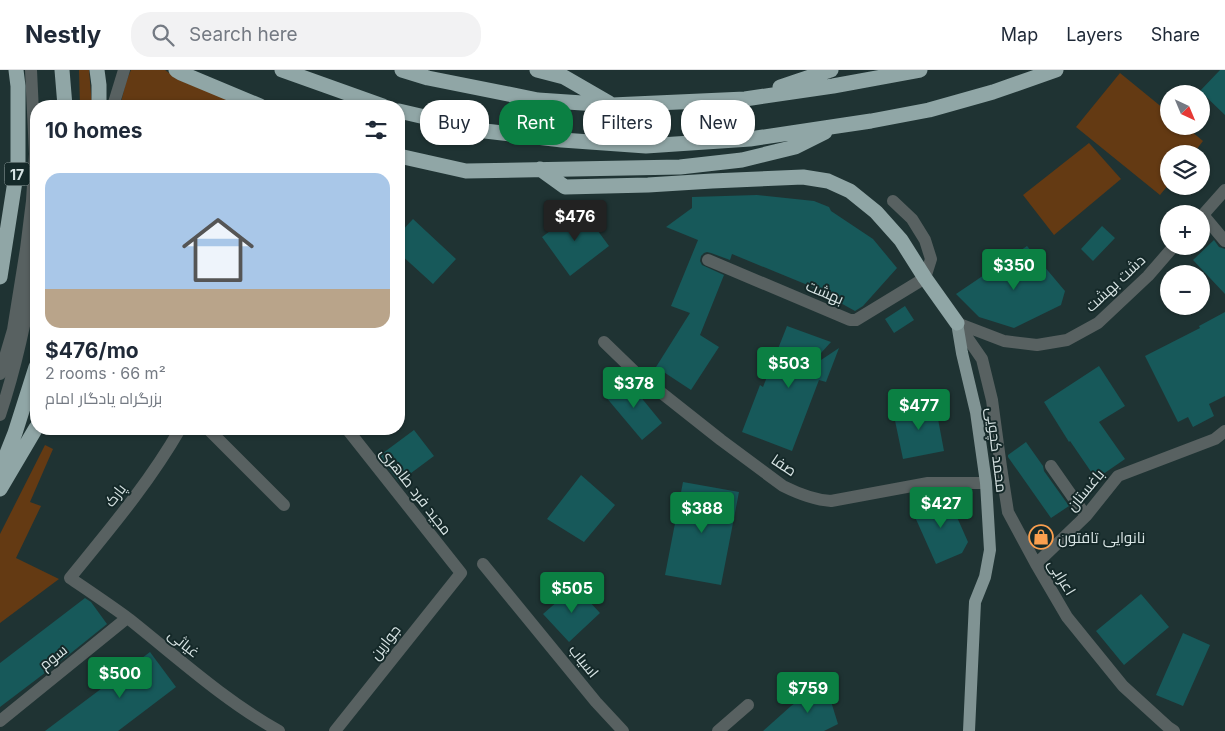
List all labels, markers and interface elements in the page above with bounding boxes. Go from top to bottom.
search box [131,12,481,57]
text: Nestly [25,20,101,49]
icon: search [149,21,177,49]
text: Search here [189,23,298,46]
text: Map [1001,24,1038,45]
text: Layers [1066,24,1123,45]
text: Share [1151,24,1200,45]
north arrow [1160,85,1210,135]
map controls [1160,85,1210,315]
chip: Buy [420,100,489,145]
chip: Rent [499,100,573,145]
chip: Filters [583,100,671,145]
chip: New [681,100,755,145]
icon: filters [362,116,390,144]
text: 10 homes [45,118,143,143]
button: layers [1160,145,1210,195]
road number: 17 [4,162,30,186]
pin: $476 [545,200,605,242]
icon: home [173,205,263,295]
button: + [1160,205,1210,255]
text: $476 [555,206,595,226]
pin: $350 [984,248,1044,291]
street label: دشت بهشت [1081,250,1150,316]
text: $350 [993,255,1035,275]
button: − [1160,265,1210,315]
street label: بهشت [803,276,847,309]
text: $476/mo [45,338,139,363]
pin: $503 [759,346,819,389]
text: $503 [768,353,810,373]
text: 2 rooms · 66 m² [45,363,166,383]
pin: $378 [604,366,664,409]
text: $378 [614,373,654,393]
text: بزرگراه یادگار امام [45,388,162,408]
pin: $477 [889,388,949,431]
text: $477 [899,395,939,415]
street label: محمد کچویی [981,406,1012,494]
street label: مجید فرد طاهری [375,443,456,539]
street label: صفا [768,450,800,480]
street label: باغستان [1062,465,1109,516]
street label: پارک [100,480,131,511]
pin: $427 [911,486,971,529]
pin: $388 [672,492,732,534]
text: $427 [921,493,961,513]
text: $388 [681,498,723,518]
shop icon: نانوایی تافتون [1028,524,1054,550]
place label: نانوایی تافتون [1058,528,1145,548]
street label: اعرابی [1043,556,1080,599]
pin: $505 [542,572,602,614]
text: $505 [551,578,593,598]
street label: جوارین [365,621,405,664]
street label: غیاثی [164,625,204,662]
street label: سوم [35,640,71,675]
street label: اسیاب [565,641,603,681]
pin: $500 [90,656,150,699]
text: $500 [99,663,141,683]
pin: $759 [778,672,838,714]
text: $759 [788,678,828,698]

